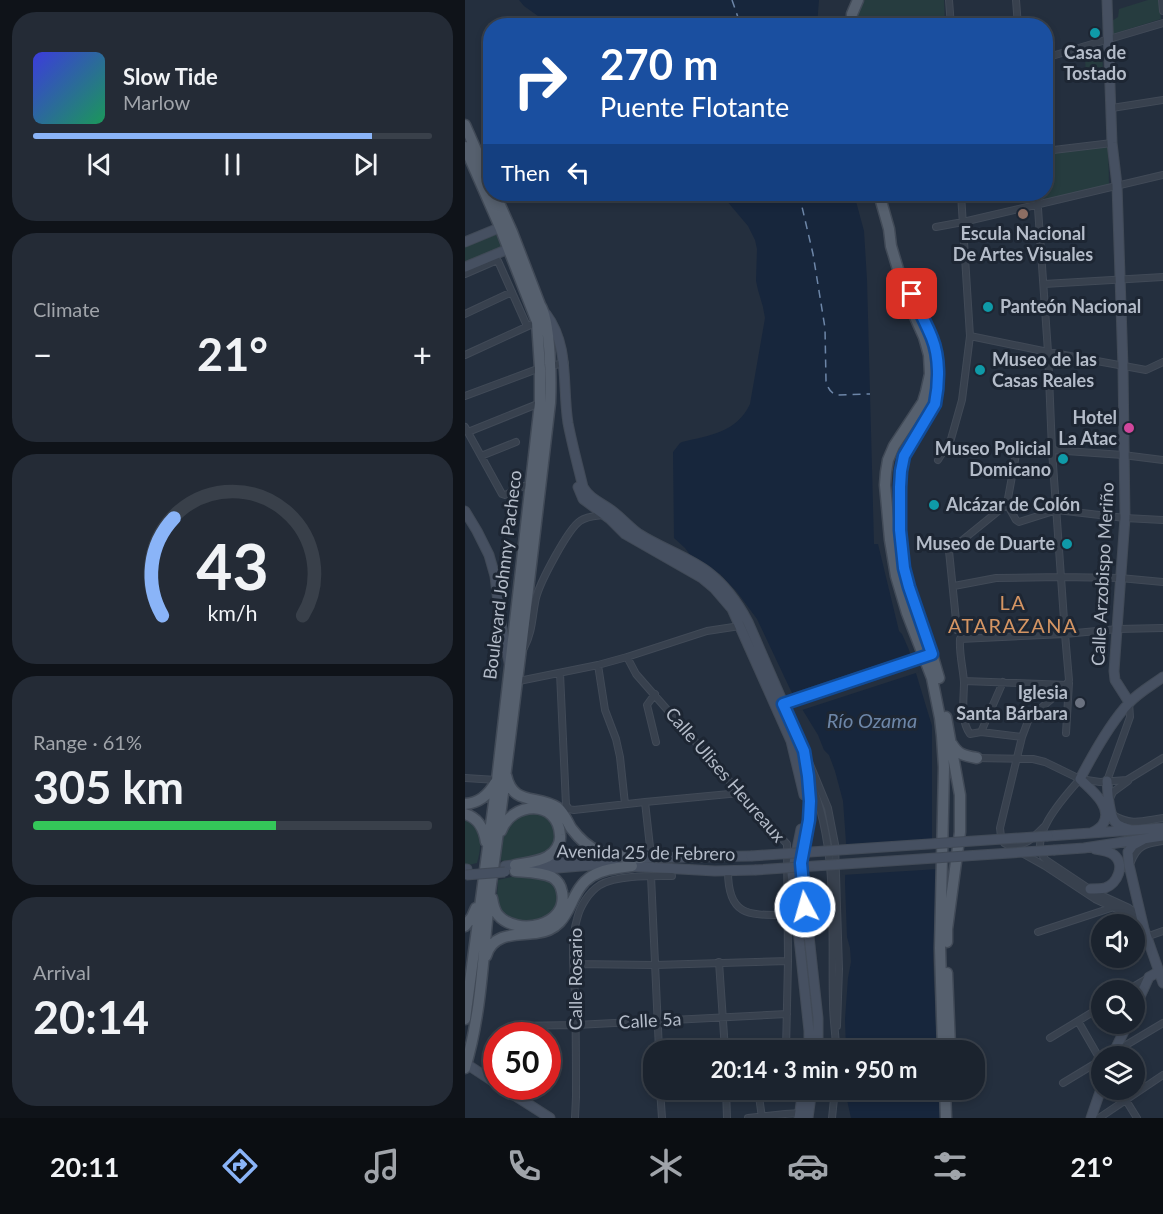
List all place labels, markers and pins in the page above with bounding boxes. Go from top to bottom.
marker: Casa de Tostado [1088,26,1102,40]
place label: Casa de Tostado [1063,41,1127,84]
marker: Escula Nacional De Artes Visuales [1016,207,1030,221]
place label: Escula Nacional De Artes Visuales [953,222,1093,265]
pin [886,268,937,319]
place label: Panteón Nacional [1000,295,1141,317]
marker: Panteón Nacional [981,300,995,314]
place label: Museo de las Casas Reales [992,348,1097,391]
marker: Museo de las Casas Reales [973,363,987,377]
place label: Hotel La Atac [1058,406,1117,449]
marker: Hotel La Atac [1122,421,1136,435]
place label: Museo Policial Domicano [935,437,1051,480]
marker: Museo Policial Domicano [1056,452,1070,466]
place label: Alcázar de Colón [945,493,1080,515]
marker: Alcázar de Colón [927,498,941,512]
place label: Museo de Duarte [916,532,1055,554]
marker: Museo de Duarte [1060,537,1074,551]
place label: Iglesia Santa Bárbara [956,681,1068,724]
marker: Iglesia Santa Bárbara [1073,696,1087,710]

